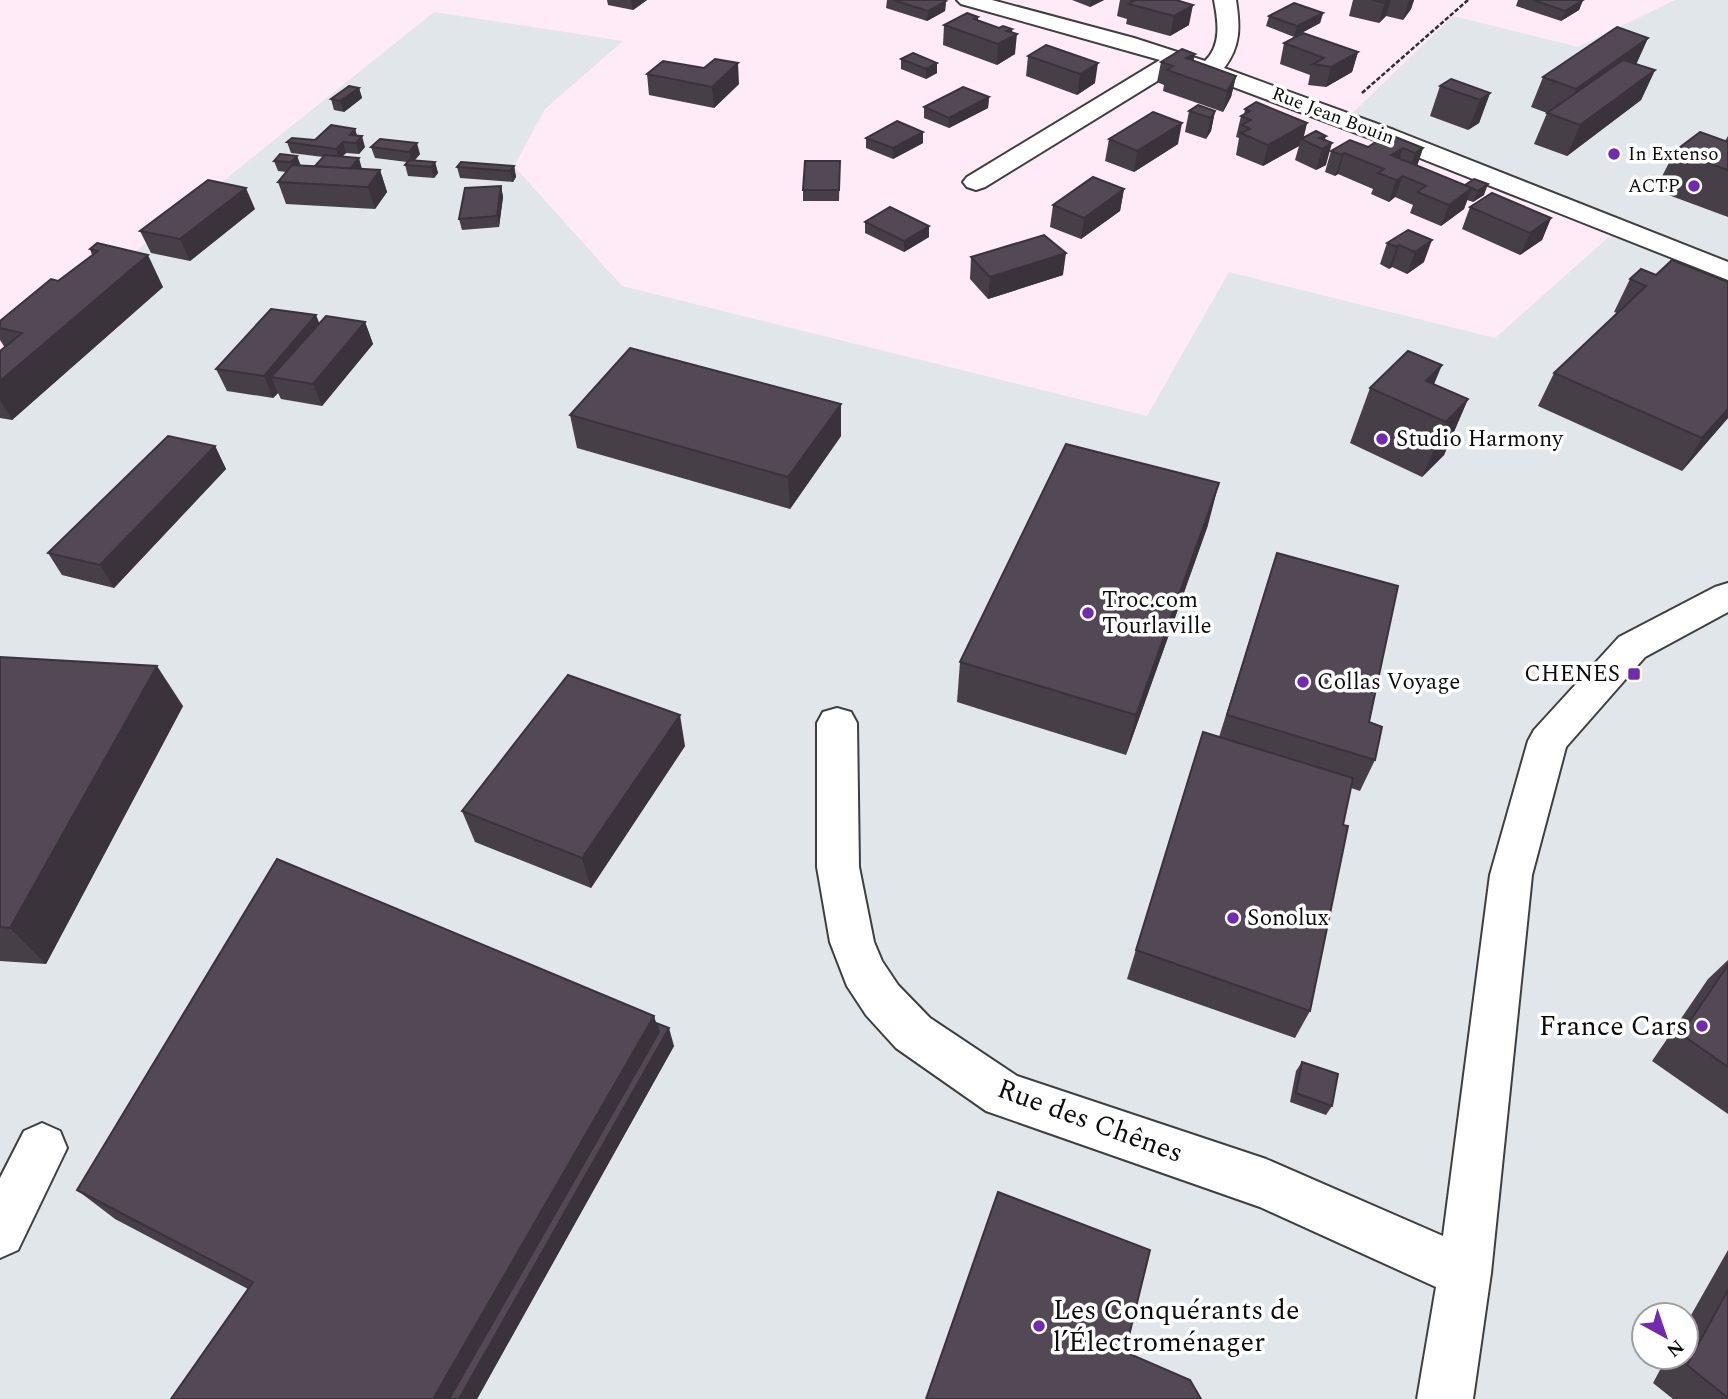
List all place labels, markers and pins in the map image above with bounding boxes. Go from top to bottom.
place label: In Extenso [1628,140,1718,169]
marker: In Extenso [1606,146,1622,162]
place label: ACTP [1628,172,1680,201]
marker: ACTP [1686,178,1702,194]
place label: Studio Harmony [1396,422,1564,457]
marker: Studio Harmony [1374,431,1390,447]
place label: Troc.com Tourlaville [1102,583,1212,644]
marker: Troc.com Tourlaville [1080,605,1096,621]
place label: CHENES [1524,657,1620,692]
place label: Collas Voyage [1317,665,1461,700]
marker: CHENES [1626,666,1642,682]
marker: Collas Voyage [1295,674,1311,690]
place label: Sonolux [1247,901,1329,936]
marker: Sonolux [1225,910,1241,926]
place label: France Cars [1539,1005,1688,1048]
marker: France Cars [1694,1018,1710,1034]
place label: Les Conquérants de l’Électroménager [1053,1289,1300,1364]
marker: Les Conquérants de l’Électroménager [1031,1318,1047,1334]

